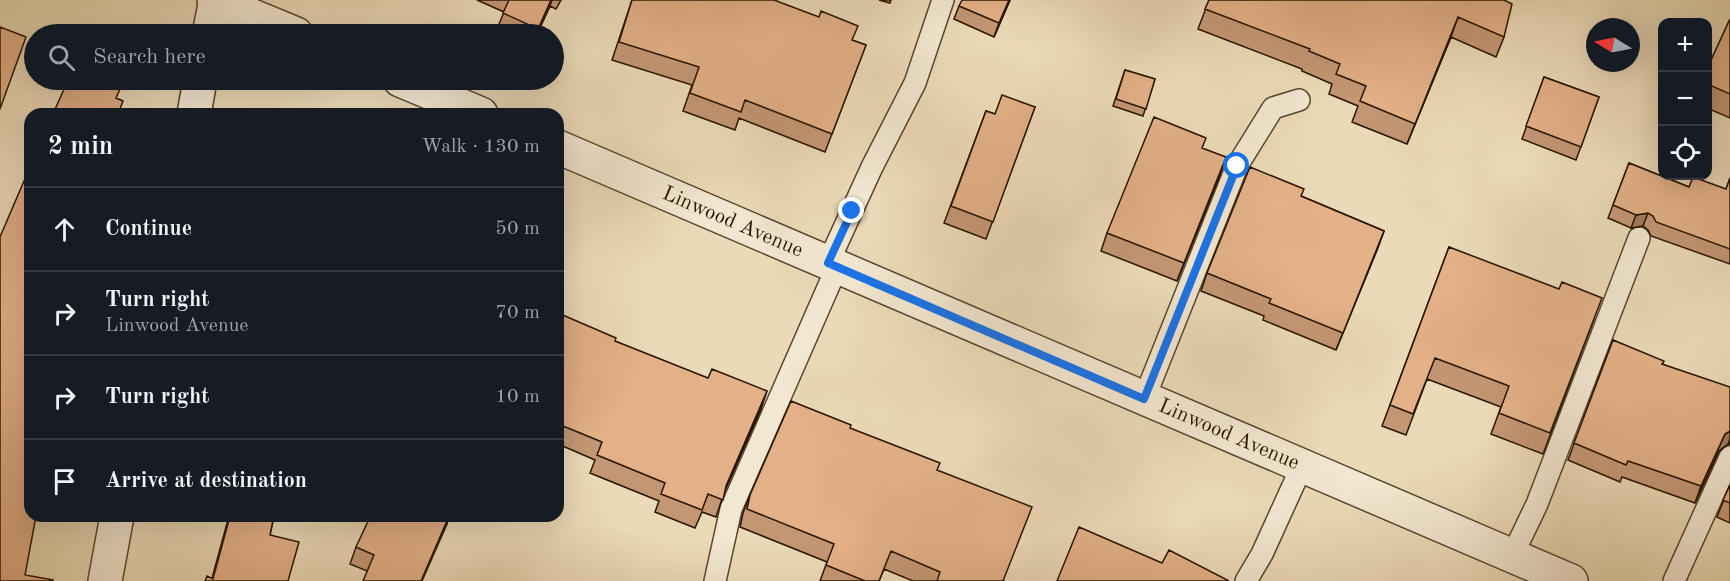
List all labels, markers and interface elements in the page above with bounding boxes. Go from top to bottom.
north arrow [1586,18,1640,72]
map controls [1658,18,1712,180]
button: + [1658,18,1712,72]
search box [24,24,564,90]
icon: search [45,41,78,74]
text: Search here [93,46,206,68]
button: − [1658,72,1712,126]
button: locate [1658,126,1712,180]
text: 2 min [48,134,113,160]
text: Walk · 130 m [421,137,540,157]
route start [1223,152,1249,178]
street label: Linwood Avenue [659,182,806,261]
route end [838,197,864,223]
icon: ahead [48,213,81,246]
text: Continue [105,218,192,240]
text: 50 m [495,219,540,239]
text: Turn right [105,289,209,311]
icon: right [48,297,81,330]
text: 70 m [495,303,540,323]
text: Linwood Avenue [105,316,249,336]
icon: right [48,381,81,414]
text: Turn right [105,386,209,408]
text: 10 m [495,387,540,407]
street label: Linwood Avenue [1156,395,1302,474]
icon: arrive [48,465,81,498]
text: Arrive at destination [105,470,307,492]

